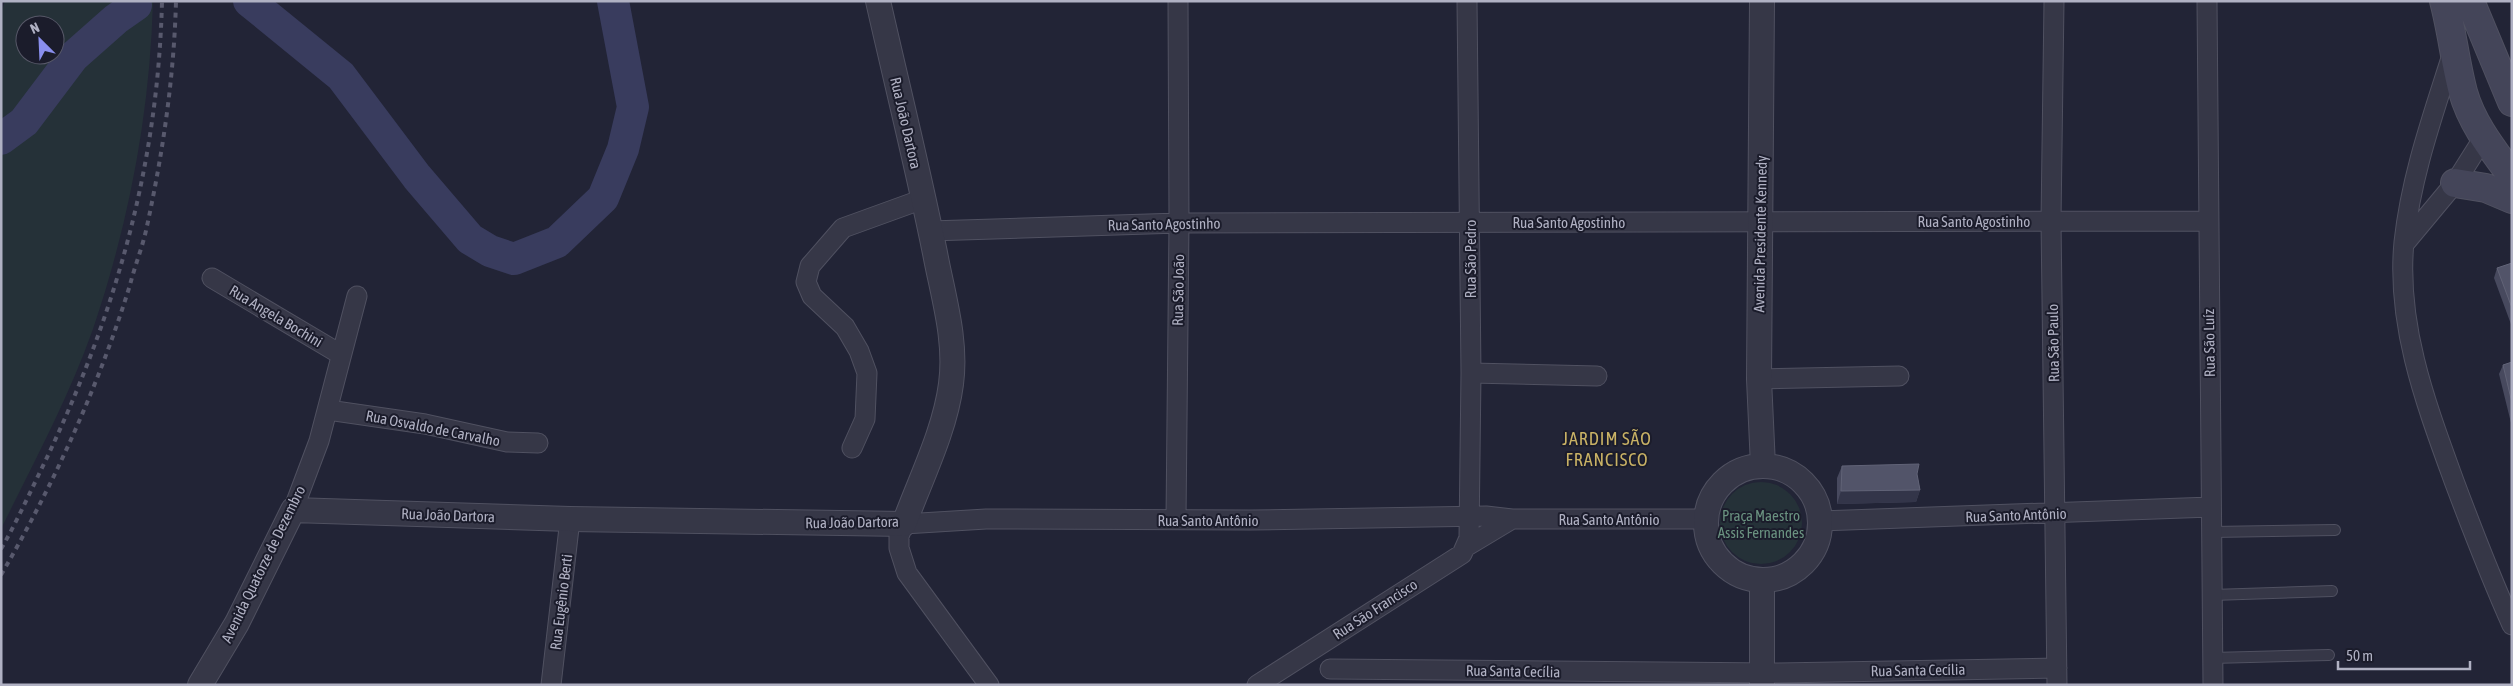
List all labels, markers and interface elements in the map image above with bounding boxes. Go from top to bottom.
north arrow [15,15,65,65]
text: N [28,19,42,37]
street label: Rua João Dartora [887,75,925,171]
street label: Avenida Presidente Kennedy [1750,155,1770,313]
street label: Rua Santo Agostinho [1918,213,2030,230]
street label: Rua Santo Agostinho [1513,214,1625,231]
street label: Rua Santo Agostinho [1107,215,1221,233]
street label: Rua São Pedro [1462,220,1479,298]
street label: Rua São João [1169,254,1187,326]
street label: Rua Angela Bochini [226,282,326,350]
street label: Rua São Paulo [2044,304,2062,382]
street label: Rua São Luíz [2200,308,2218,377]
street label: Rua Osvaldo de Carvalho [364,407,502,449]
district label: JARDIM SÃO FRANCISCO [1562,428,1652,470]
street label: Avenida Quatorze de Dezembro [218,483,308,645]
street label: Rua João Dartora [401,505,495,525]
street label: Rua Santo Antônio [1965,505,2067,525]
park label: Praça Maestro Assis Fernandes [1718,507,1804,541]
street label: Rua Santo Antônio [1558,511,1660,528]
street label: Rua Santo Antônio [1157,512,1259,529]
street label: Rua João Dartora [805,513,899,531]
street label: Rua Eugênio Berti [547,553,575,651]
street label: Rua São Francisco [1330,575,1420,643]
scale bar [2338,638,2470,670]
text: 50 m [2346,647,2373,664]
street label: Rua Santa Cecília [1871,661,1965,679]
street label: Rua Santa Cecília [1466,662,1560,680]

